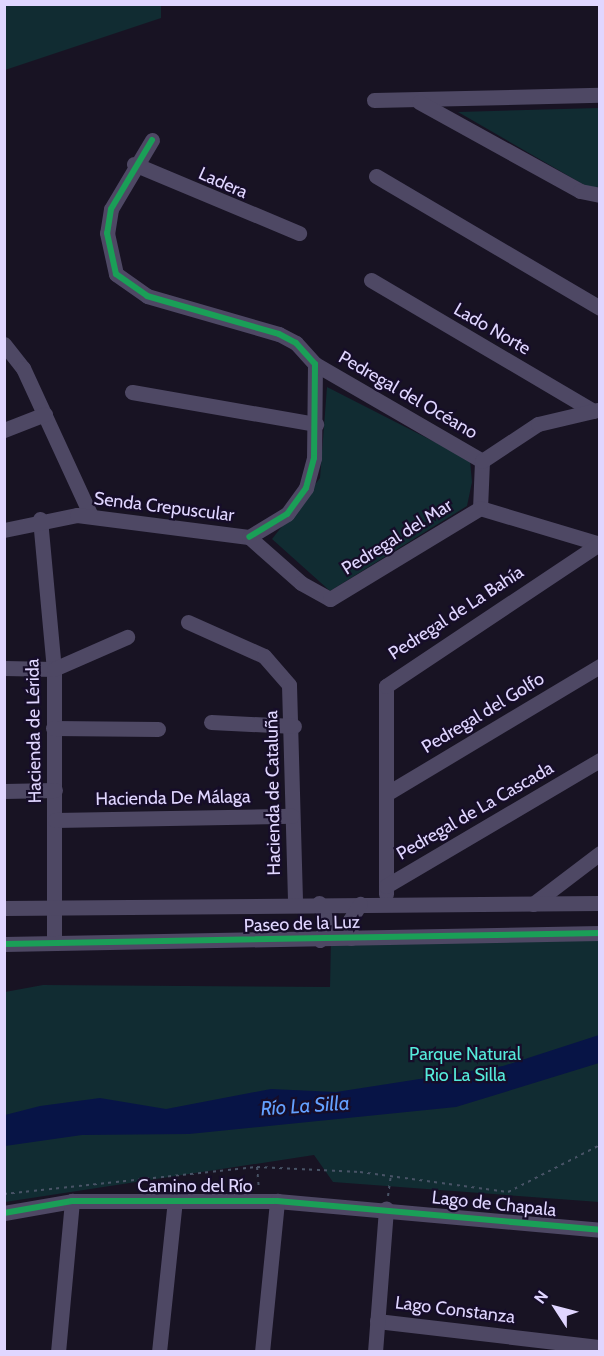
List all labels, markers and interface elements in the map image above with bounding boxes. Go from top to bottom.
street label: Ladera [195,163,251,203]
street label: Lado Norte [450,298,534,360]
street label: Pedregal del Océano [335,346,481,444]
street label: Senda Crepuscular [93,488,235,526]
street label: Pedregal del Mar [338,494,456,580]
street label: Pedregal de La Bahía [385,561,527,665]
street label: Hacienda de Lérida [22,659,46,803]
street label: Pedregal del Golfo [418,668,548,758]
street label: Hacienda de Cataluña [261,710,285,876]
street label: Pedregal de La Cascada [393,757,557,865]
street label: Hacienda De Málaga [95,786,251,810]
street label: Paseo de la Luz [244,911,360,937]
park label: Parque Natural Rio La Silla [409,1044,521,1086]
water label: Río La Silla [260,1091,350,1121]
street label: Camino del Río [137,1175,253,1197]
street label: Lago de Chapala [431,1187,557,1221]
north arrow [526,1278,586,1338]
text: N [530,1287,552,1307]
street label: Lago Constanza [394,1292,516,1328]

